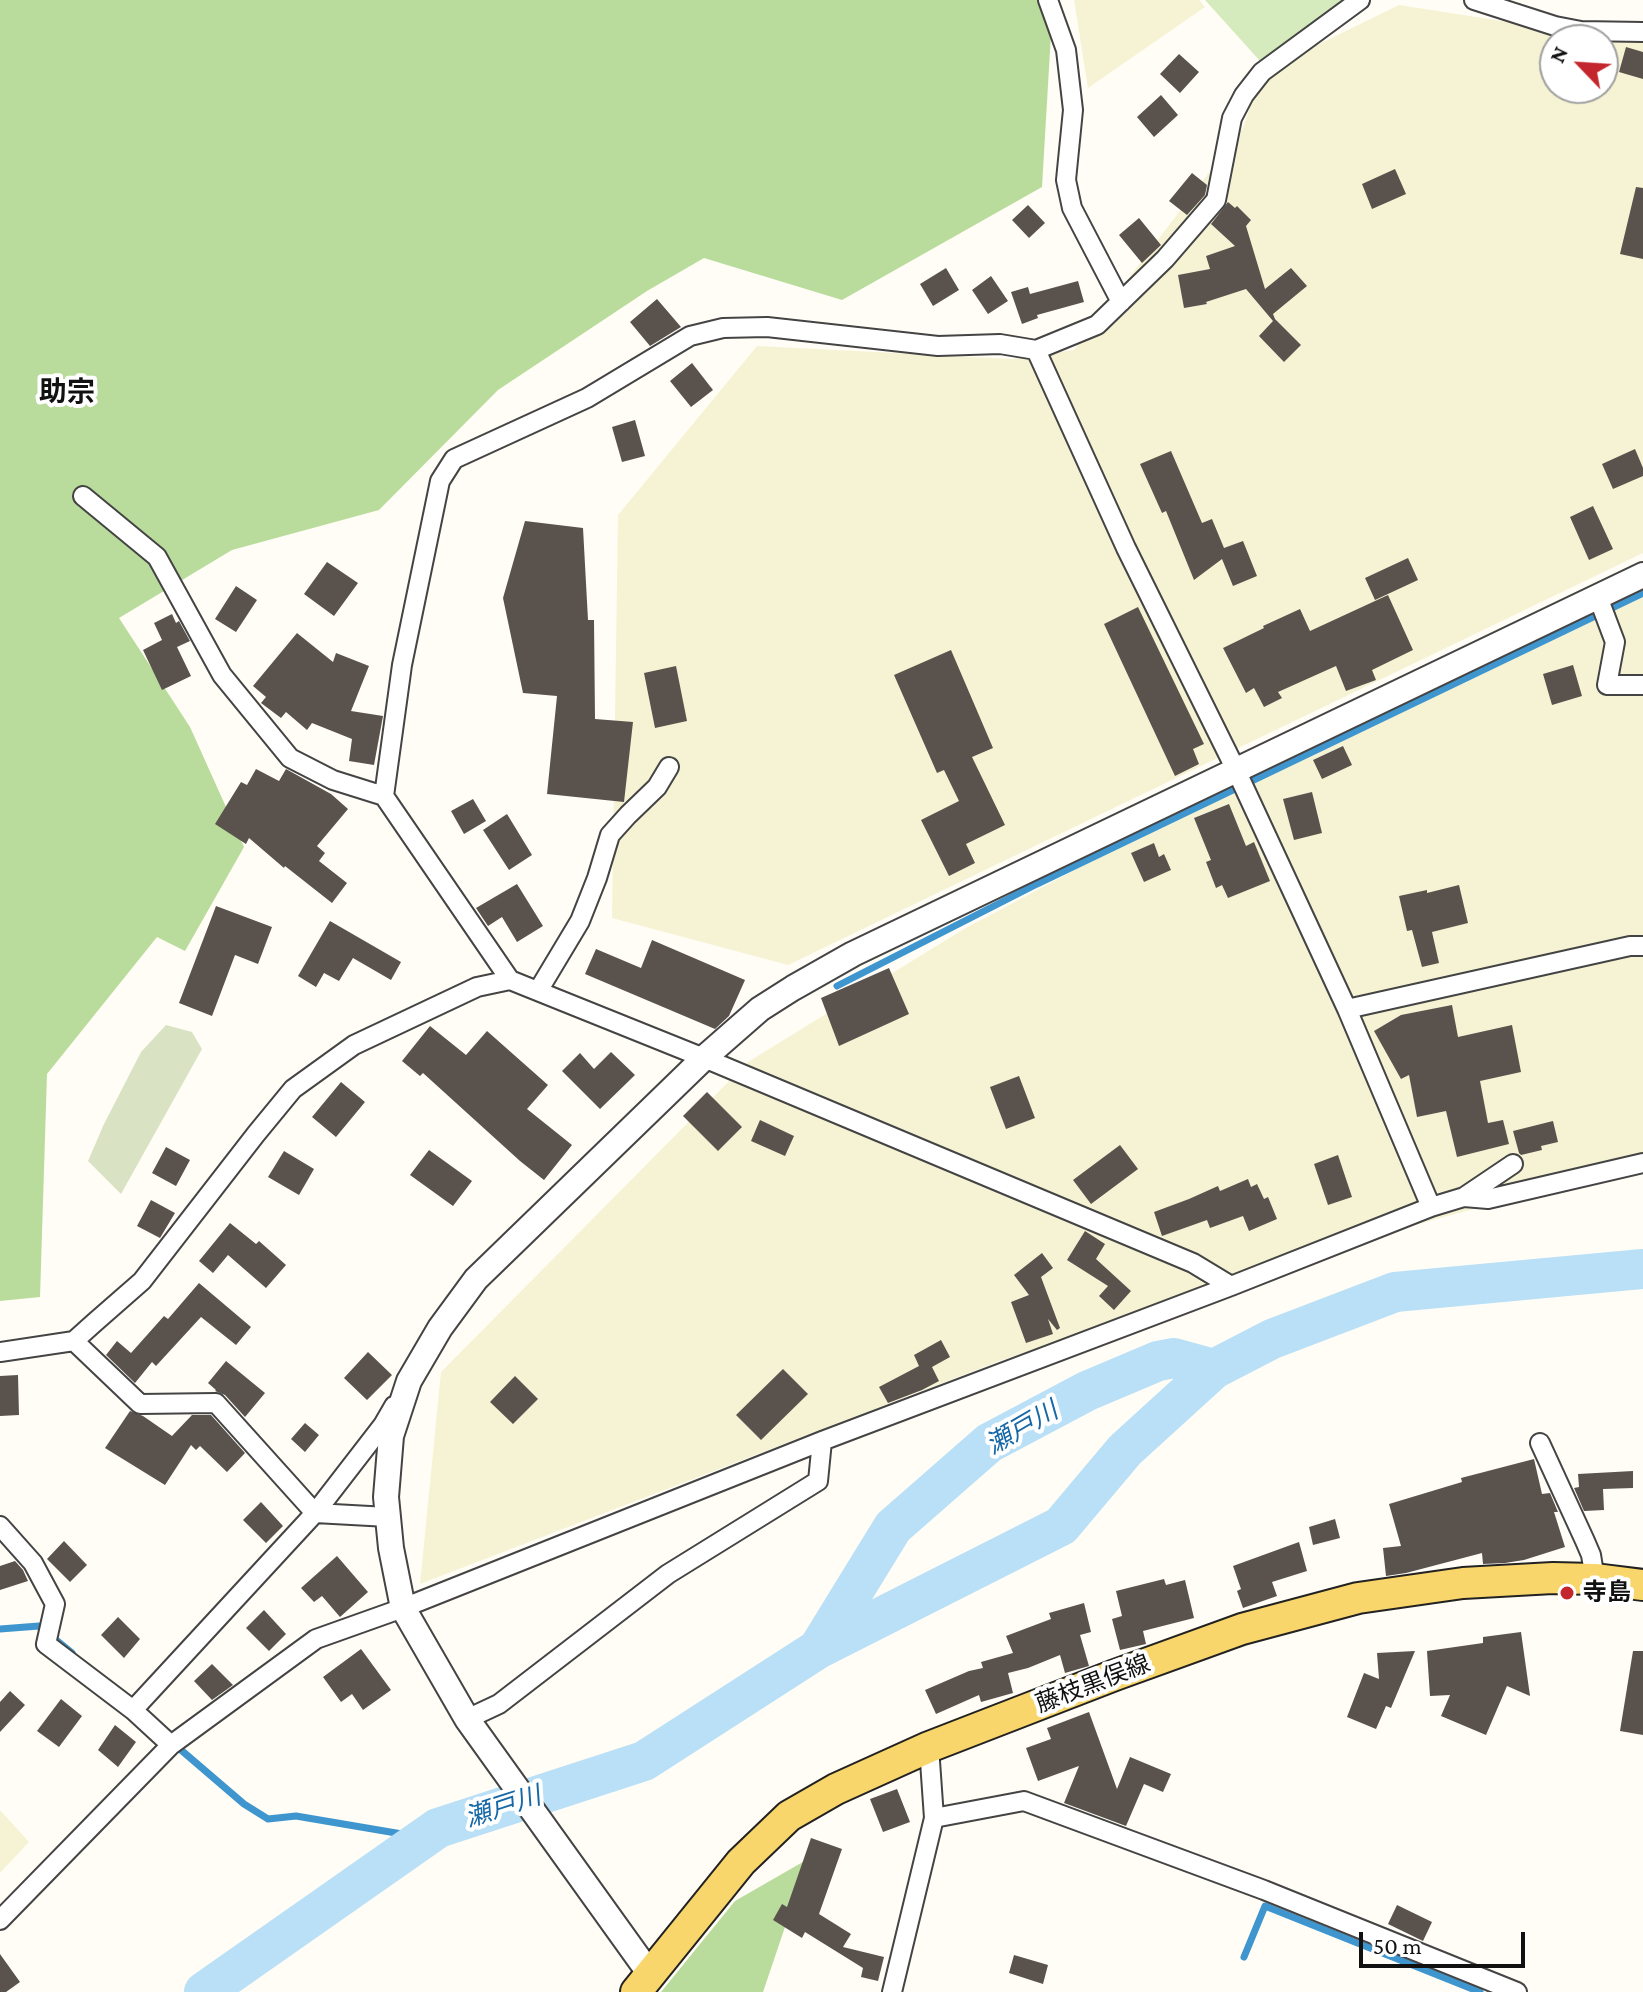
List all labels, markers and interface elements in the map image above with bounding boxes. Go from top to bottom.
north arrow [1539,24,1619,104]
text: N [1544,42,1573,67]
district label: 助宗 [39,375,95,409]
water label: 瀬戸川 [980,1395,1064,1461]
place label: 寺島 [1583,1579,1631,1607]
marker: 寺島 [1558,1584,1576,1602]
street label: 藤枝黒俣線 [1032,1649,1154,1719]
water label: 瀬戸川 [461,1780,545,1834]
scale bar [1363,1916,1529,1966]
text: 50 m [1373,1932,1422,1959]

